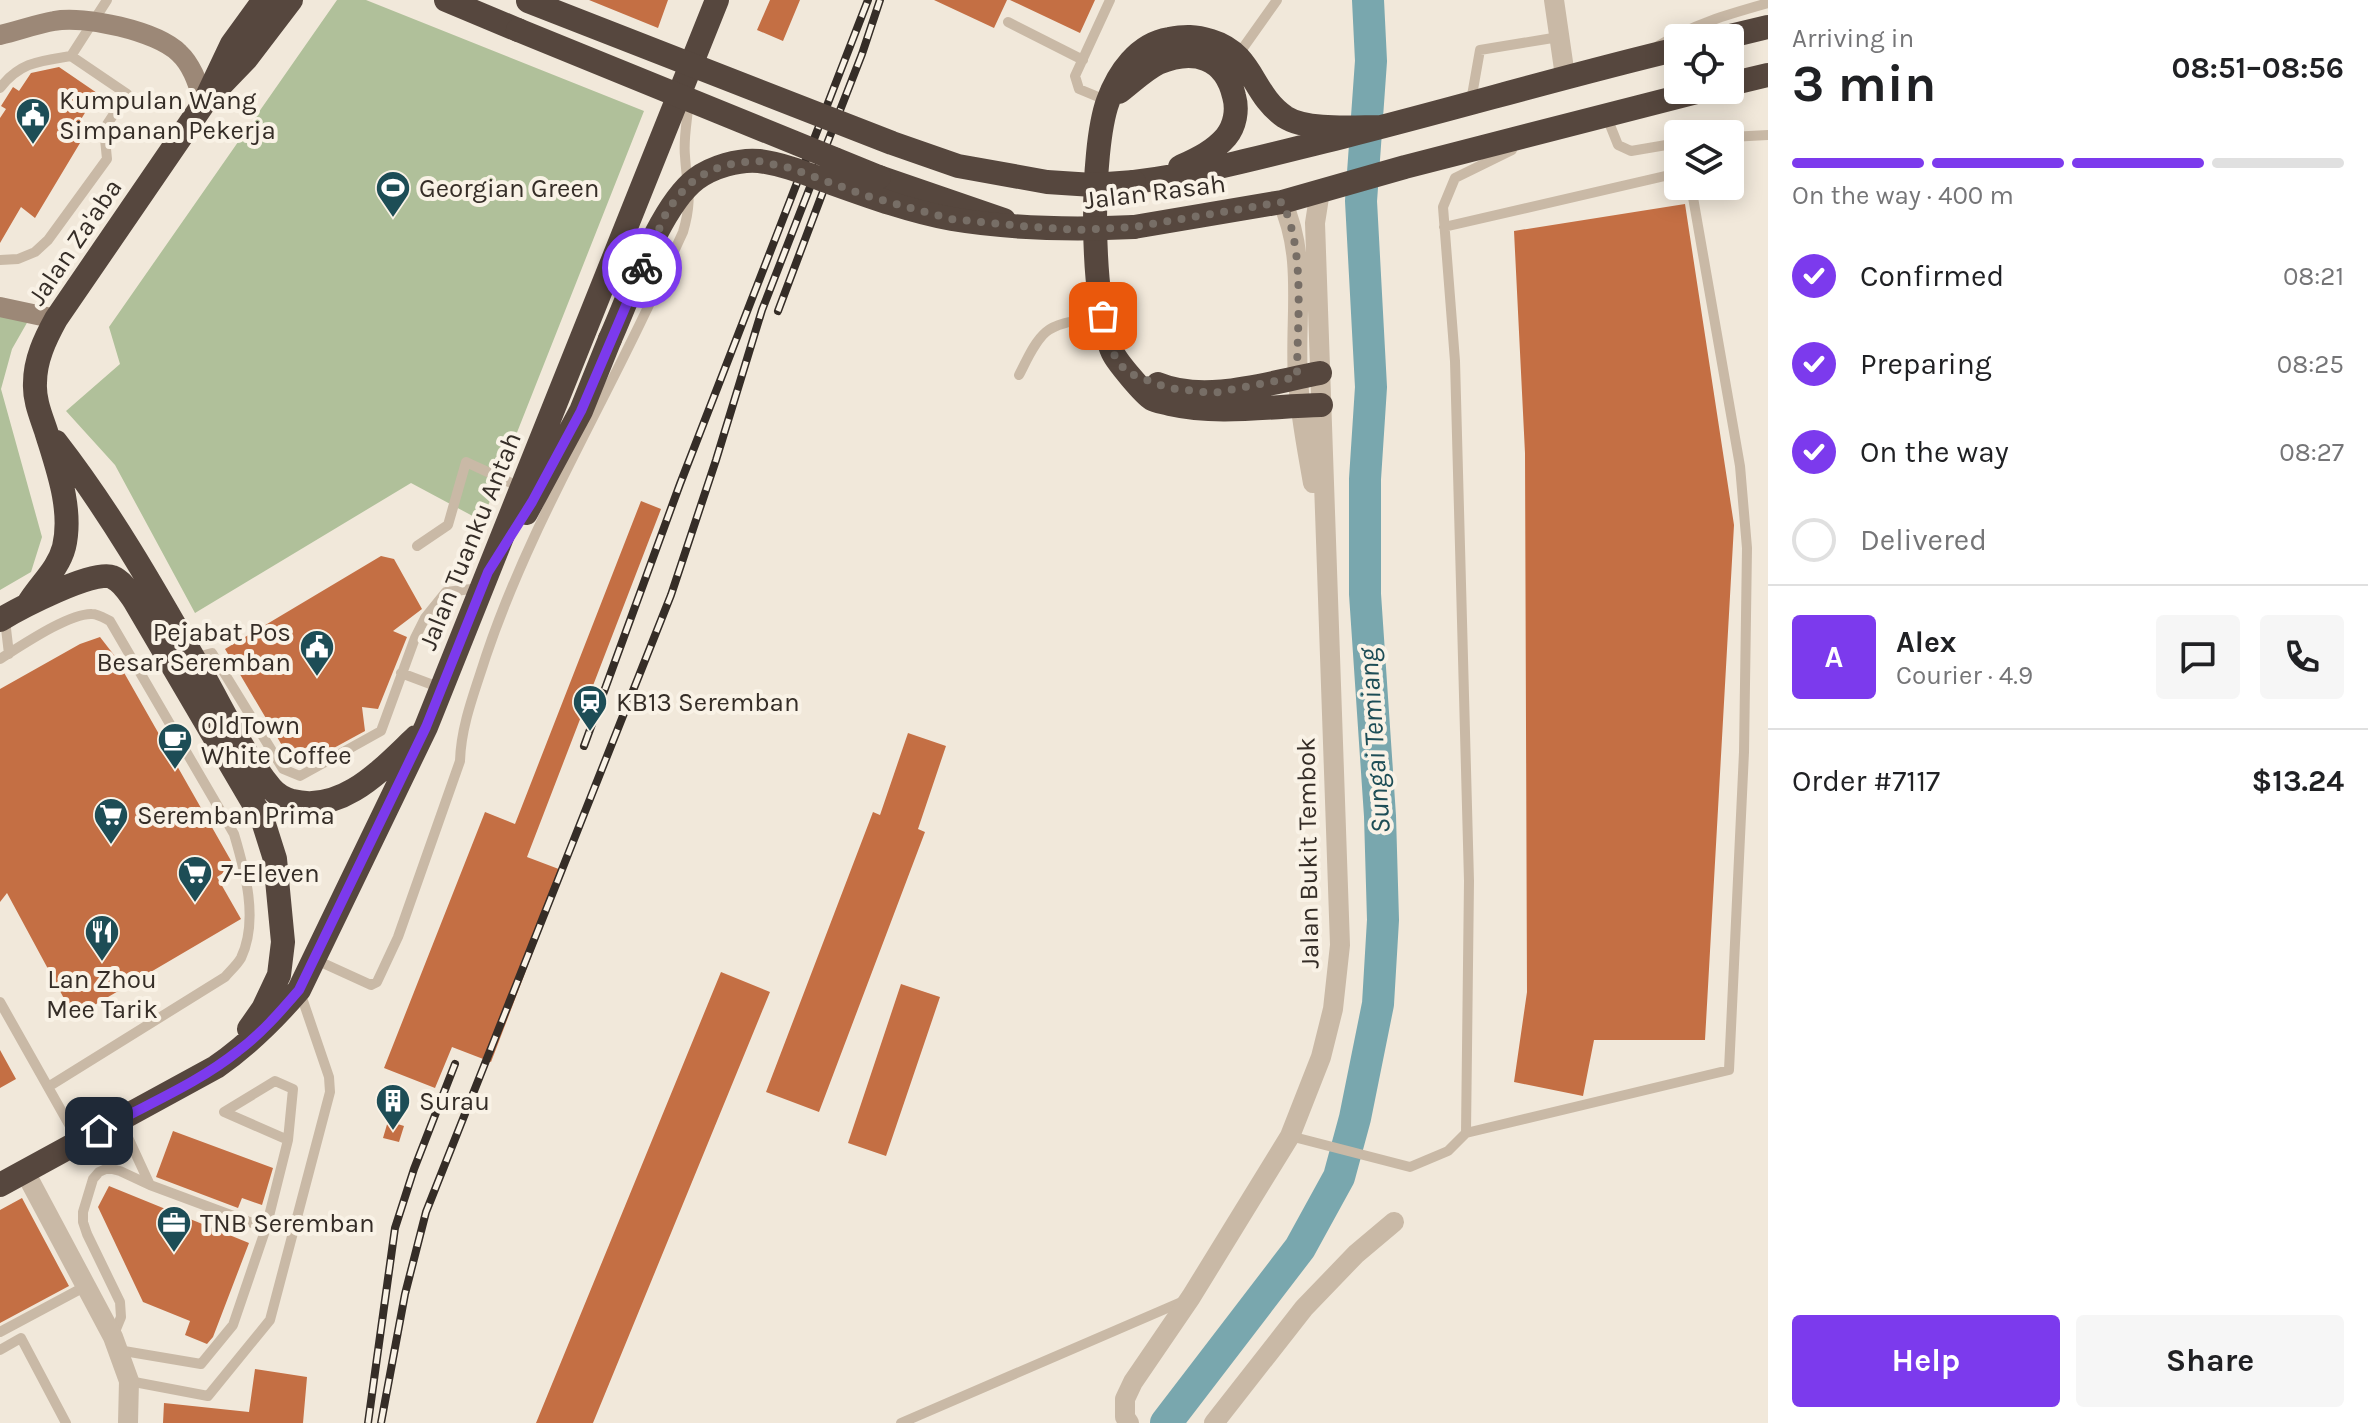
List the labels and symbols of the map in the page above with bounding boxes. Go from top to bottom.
place label: Kumpulan Wang Simpanan Pekerja [59,85,276,146]
public building icon: Kumpulan Wang Simpanan Pekerja [14,96,52,146]
street label: Jalan Rasah [1083,168,1227,216]
sports icon: Georgian Green [374,169,412,219]
street label: Jalan Za'aba [21,173,129,311]
place label: Georgian Green [419,173,599,204]
courier [602,228,682,308]
pin [1069,282,1137,350]
street label: Jalan Tuanku Antah [412,428,528,654]
place label: Pejabat Pos Besar Seremban [96,617,291,678]
public building icon: Pejabat Pos Besar Seremban [298,628,336,678]
water label: Sungai Temiang [1351,645,1397,835]
station icon: KB13 Seremban [571,683,609,733]
place label: KB13 Seremban [616,687,800,718]
place label: OldTown White Coffee [201,710,352,771]
cafe icon: OldTown White Coffee [156,721,194,771]
street label: Jalan Bukit Tembok [1290,737,1326,969]
supermarket icon: Seremban Prima [92,796,130,846]
place label: Seremban Prima [137,800,335,831]
supermarket icon: 7-Eleven [176,854,214,904]
place label: 7-Eleven [221,858,320,889]
restaurant icon: Lan Zhou Mee Tarik [83,913,121,963]
place label: Lan Zhou Mee Tarik [46,964,158,1025]
building icon: Surau [374,1082,412,1132]
place label: Surau [419,1086,490,1117]
pin [65,1097,133,1165]
office icon: TNB Seremban [155,1204,193,1254]
place label: TNB Seremban [200,1208,375,1239]

